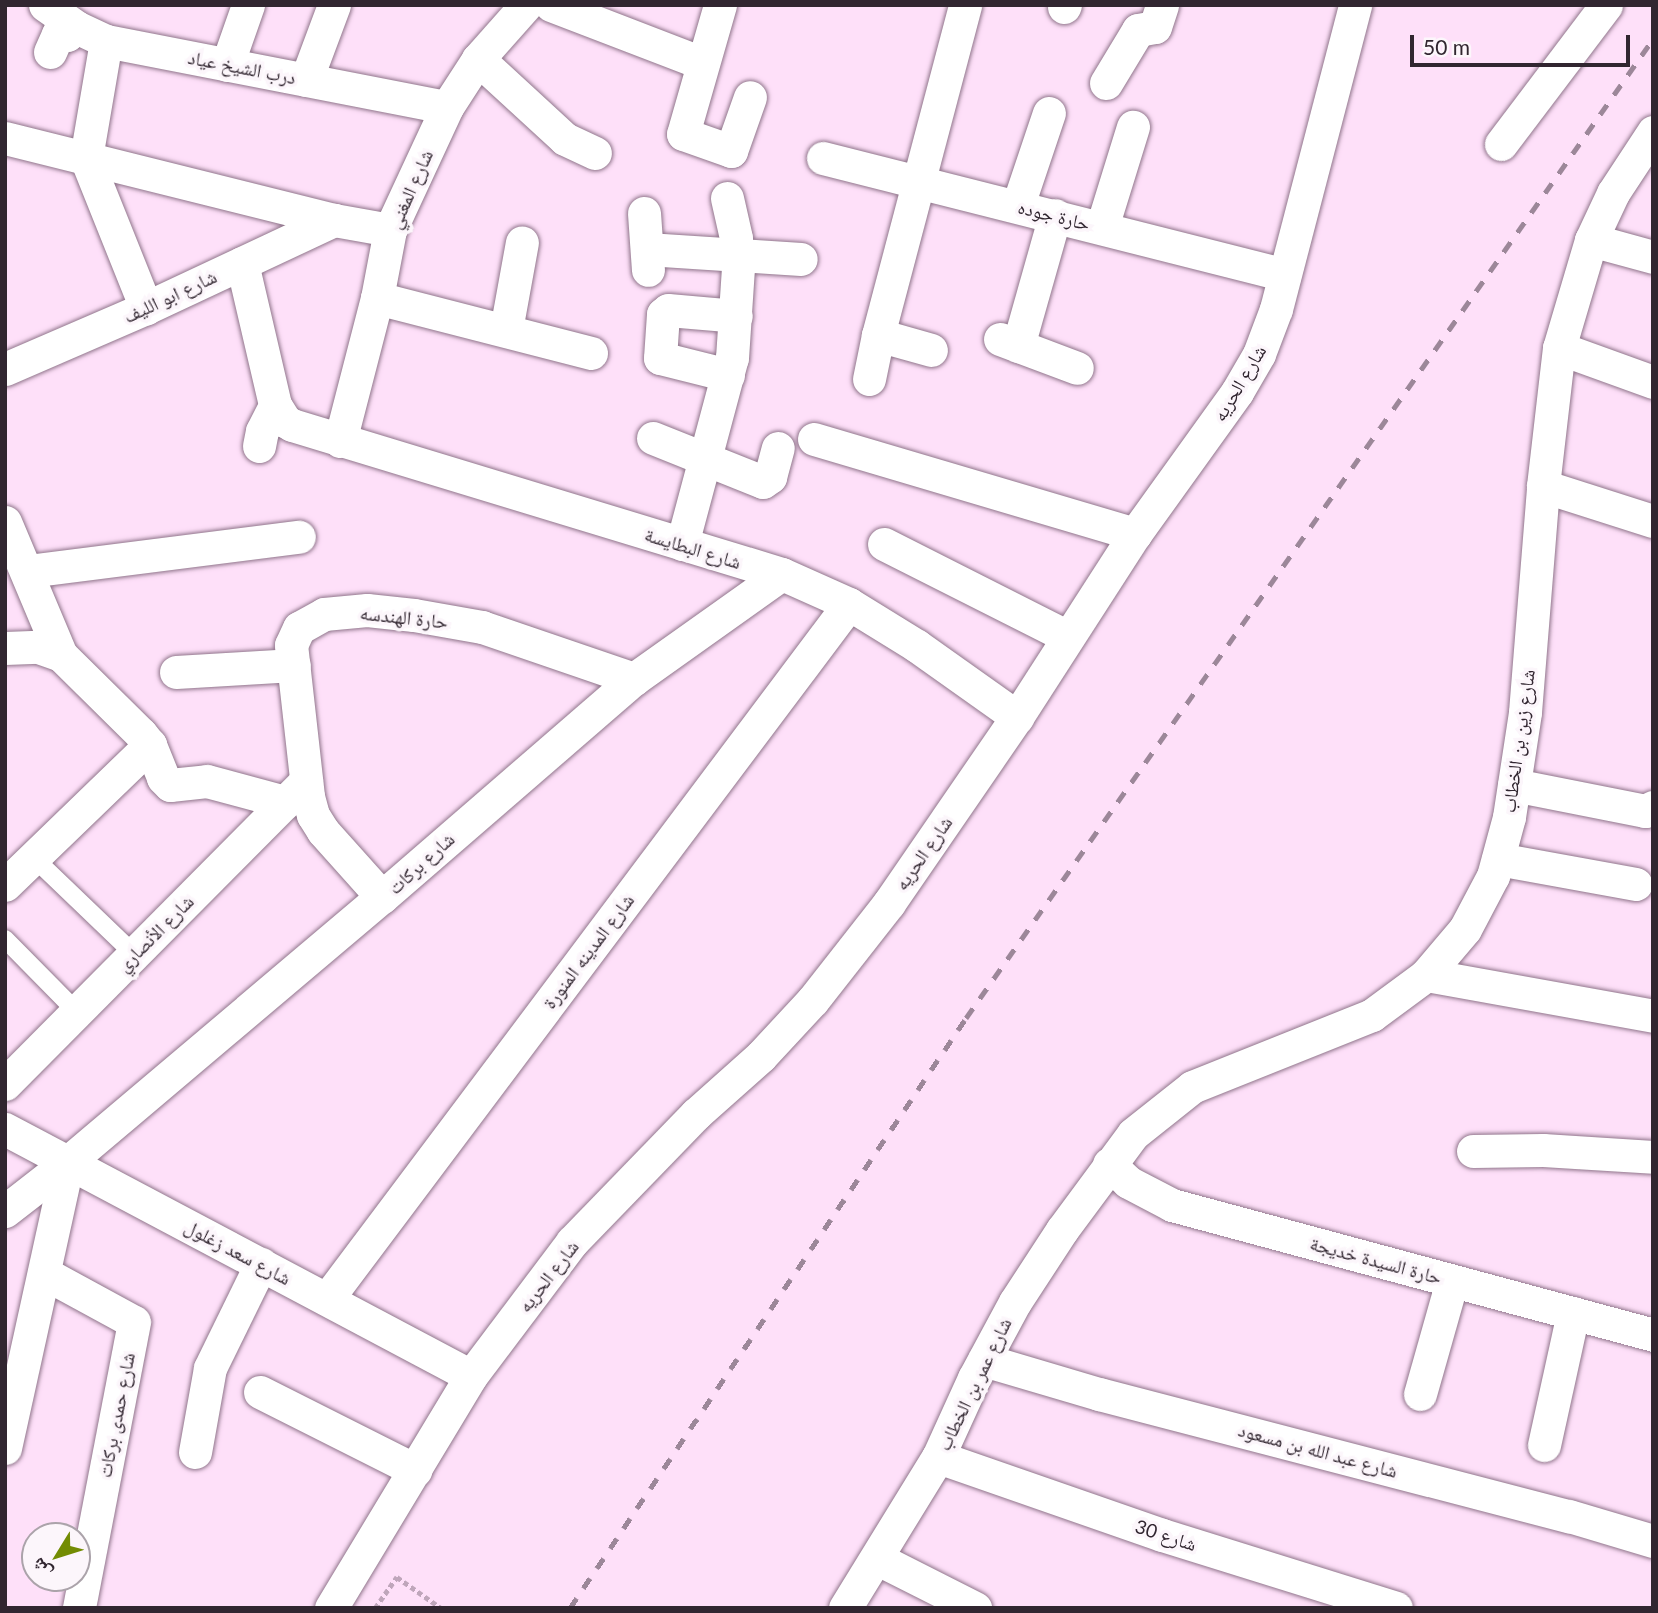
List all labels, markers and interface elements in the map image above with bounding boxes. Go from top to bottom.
scale bar [1413,21,1634,65]
text: 50 m [1423,34,1470,59]
street label: درب الشيخ عياد [186,45,298,89]
street label: شارع المغني [383,146,437,232]
street label: حارة جوده [1016,195,1092,235]
street label: شارع ابو الليف [120,265,220,327]
street label: شارع الحريه [1207,341,1271,425]
street label: شارع البطايسة [642,523,744,573]
street label: حارة الهندسه [359,601,449,633]
street label: شارع زين بن الخطاب [1497,668,1539,814]
street label: شارع الحريه [889,812,957,894]
street label: شارع بركات [383,827,459,899]
street label: شارع المدينه المنورة [537,889,639,1013]
street label: شارع الأنصاري [112,890,198,976]
street label: شارع سعد زغلول [181,1214,295,1290]
street label: حارة السيدة خديجة [1308,1231,1444,1289]
street label: شارع الحريه [513,1236,583,1316]
street label: شارع عمر بن الخطاب [932,1314,1016,1454]
street label: شارع حمدى بركات [93,1351,139,1479]
street label: شارع عبد الله بن مسعود [1236,1418,1400,1482]
street label: شارع 30 [1133,1514,1199,1556]
north arrow [21,1522,91,1592]
text: ش [25,1554,56,1584]

